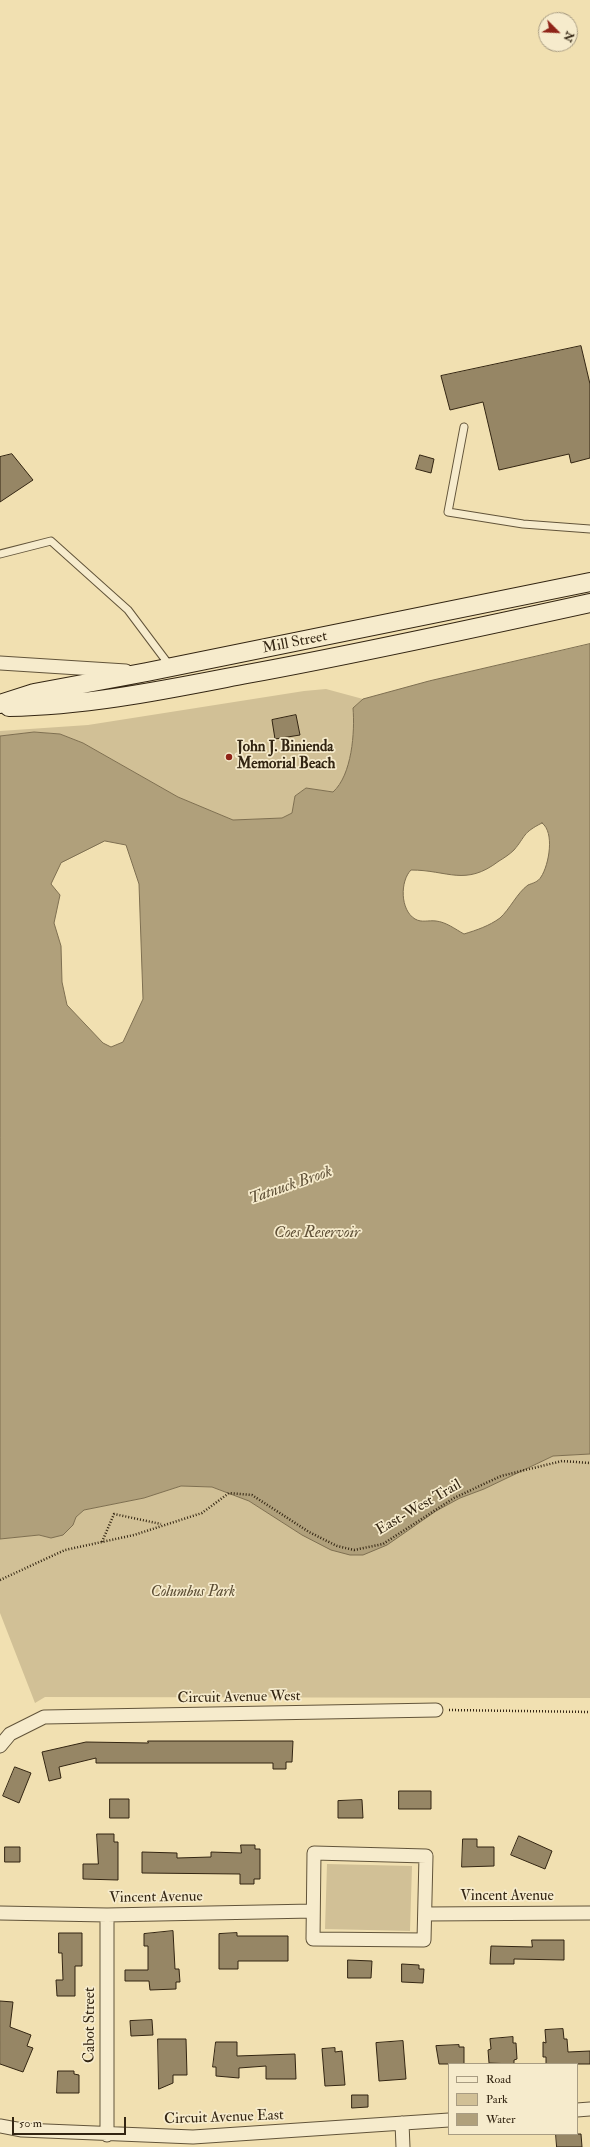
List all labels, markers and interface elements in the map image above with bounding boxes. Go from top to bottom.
north arrow [538,12,578,52]
text: N [561,30,576,44]
street label: Mill Street [261,628,329,658]
place label: John J. Binienda Memorial Beach [237,739,335,774]
marker: John J. Binienda Memorial Beach [224,752,234,762]
water label: Tatnuck Brook [247,1163,335,1209]
water label: Coes Reservoir [274,1224,360,1244]
street label: East-West Trail [373,1476,465,1540]
park label: Columbus Park [151,1584,235,1602]
street label: Circuit Avenue West [177,1688,301,1708]
street label: Vincent Avenue [109,1888,203,1908]
street label: Vincent Avenue [460,1888,554,1906]
street label: Cabot Street [82,1987,100,2063]
legend [448,2063,578,2135]
text: Road [486,2072,511,2087]
text: Park [486,2092,508,2107]
street label: Circuit Avenue East [164,2107,284,2129]
scale bar [14,2109,128,2135]
text: Water [486,2112,515,2127]
text: 50 m [19,2116,42,2131]

